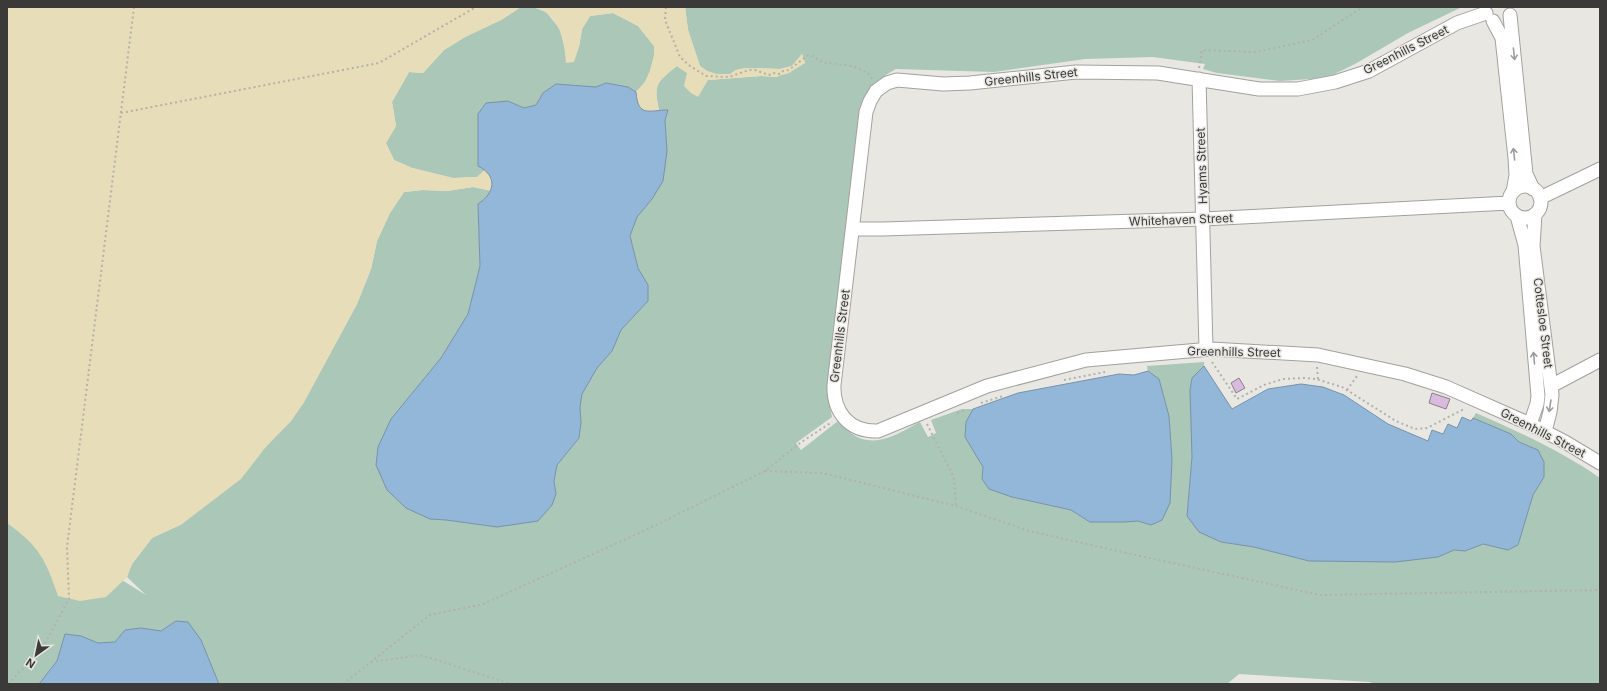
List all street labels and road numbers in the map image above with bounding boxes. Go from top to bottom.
street label: Greenhills Street [1361,22,1451,78]
street label: Greenhills Street [984,64,1078,89]
street label: Hyams Street [1193,127,1210,204]
street label: Whitehaven Street [1129,210,1233,229]
street label: Cottesloe Street [1531,277,1556,369]
street label: Greenhills Street [826,288,853,383]
street label: Greenhills Street [1187,343,1281,360]
street label: Greenhills Street [1498,405,1588,461]

